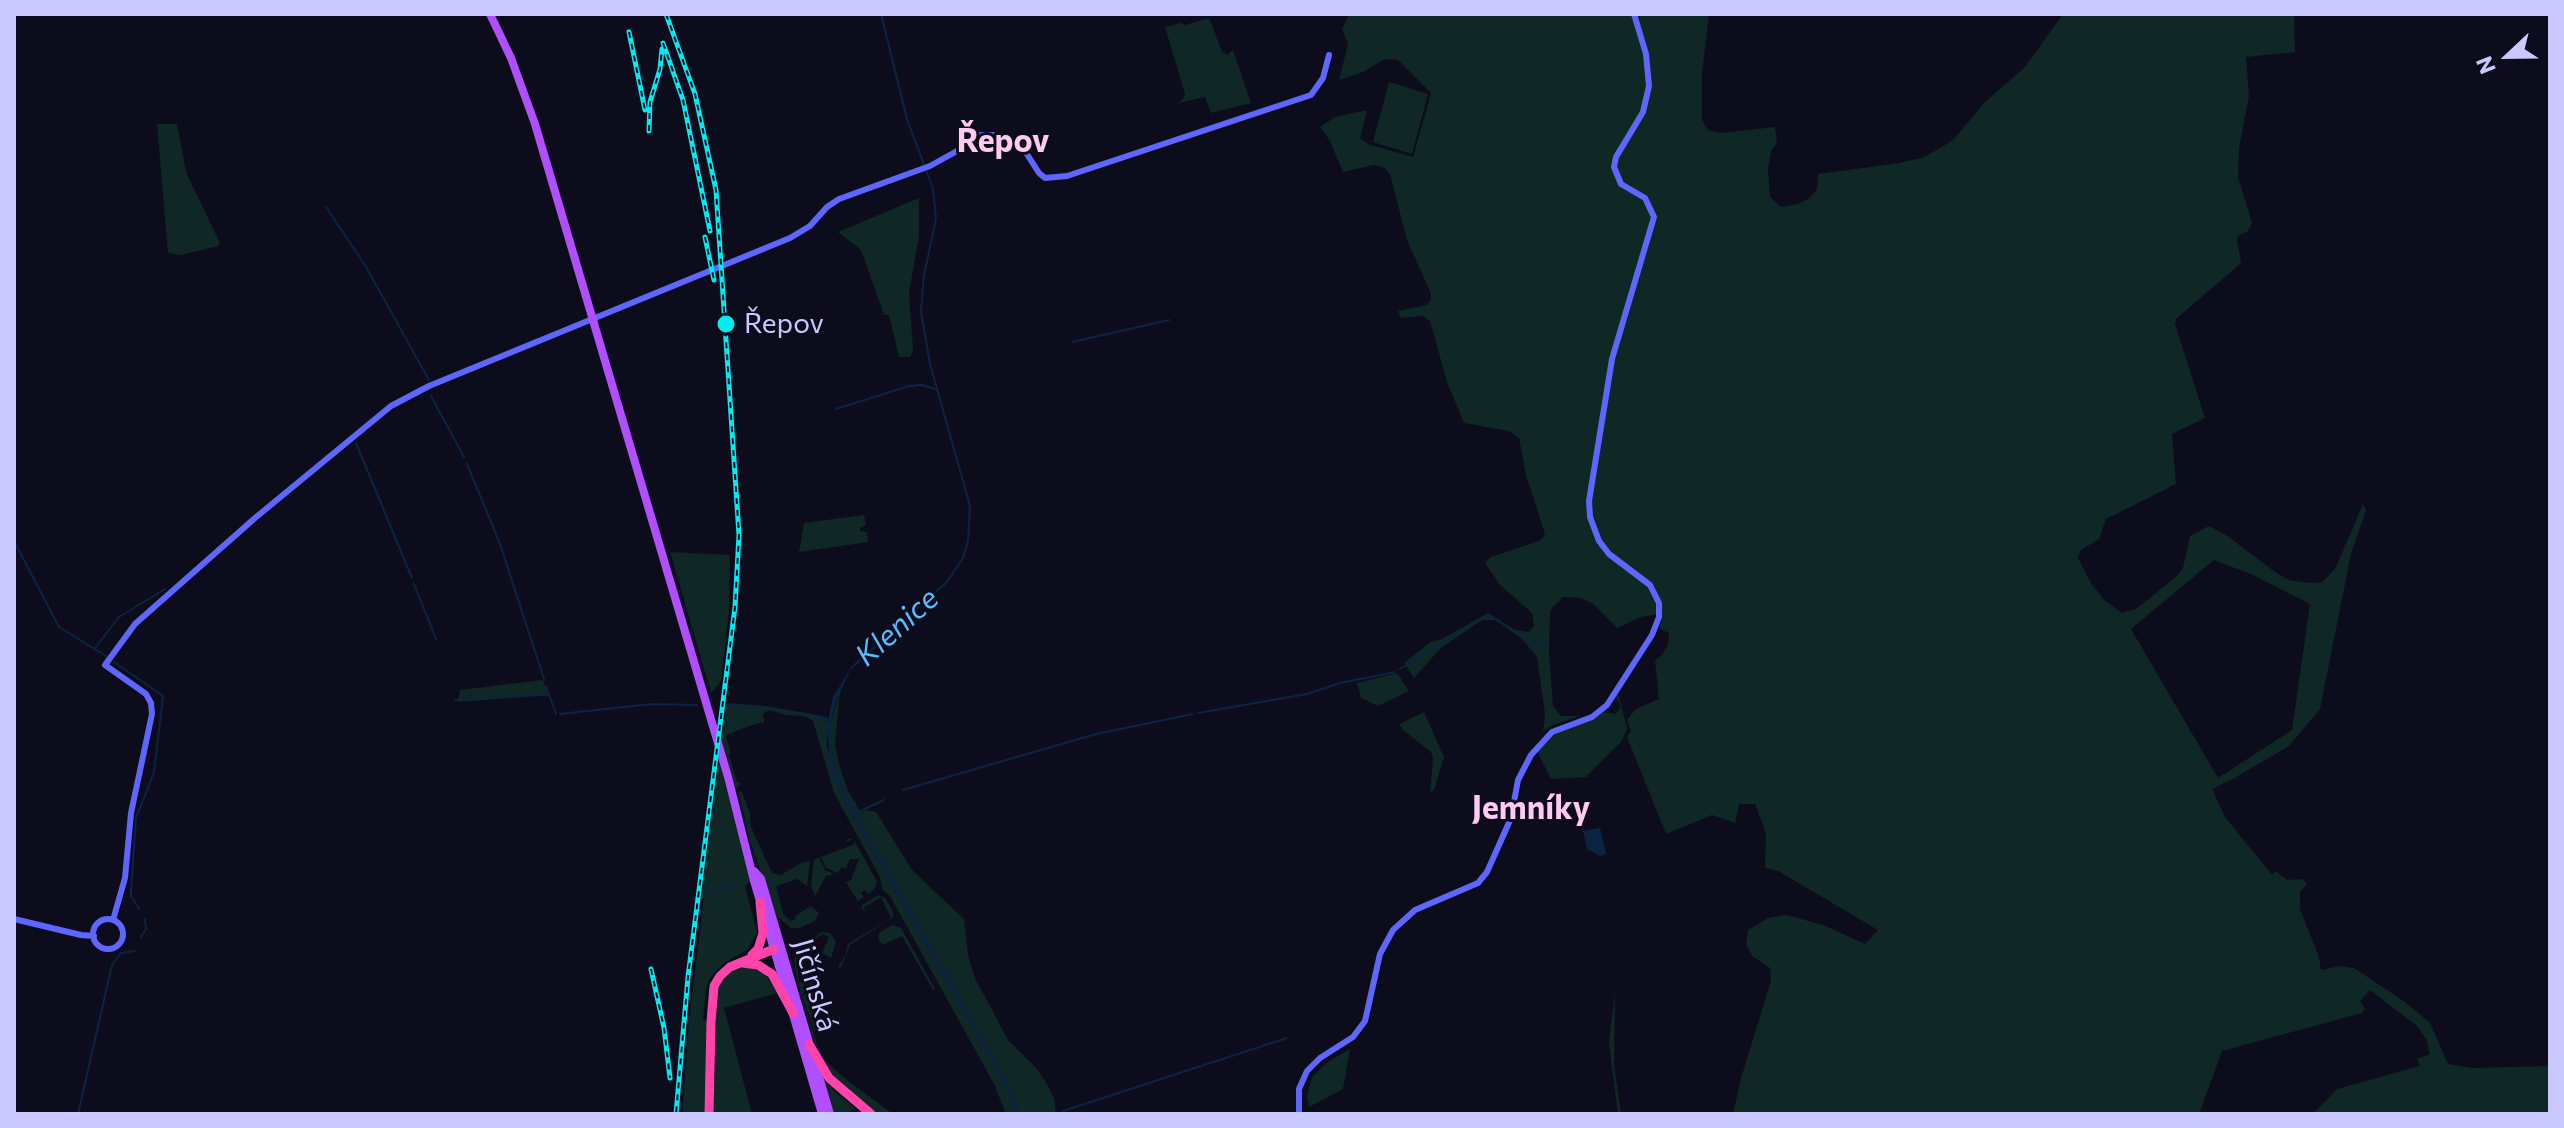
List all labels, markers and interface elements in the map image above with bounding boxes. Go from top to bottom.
north arrow [2468,16,2548,96]
text: N [2470,52,2501,78]
district label: Řepov [957,122,1049,160]
place label: Řepov [744,307,824,341]
marker: Řepov [715,313,737,335]
water label: Klenice [848,580,946,674]
district label: Jemníky [1472,789,1590,827]
street label: Jičínská [786,935,844,1035]

